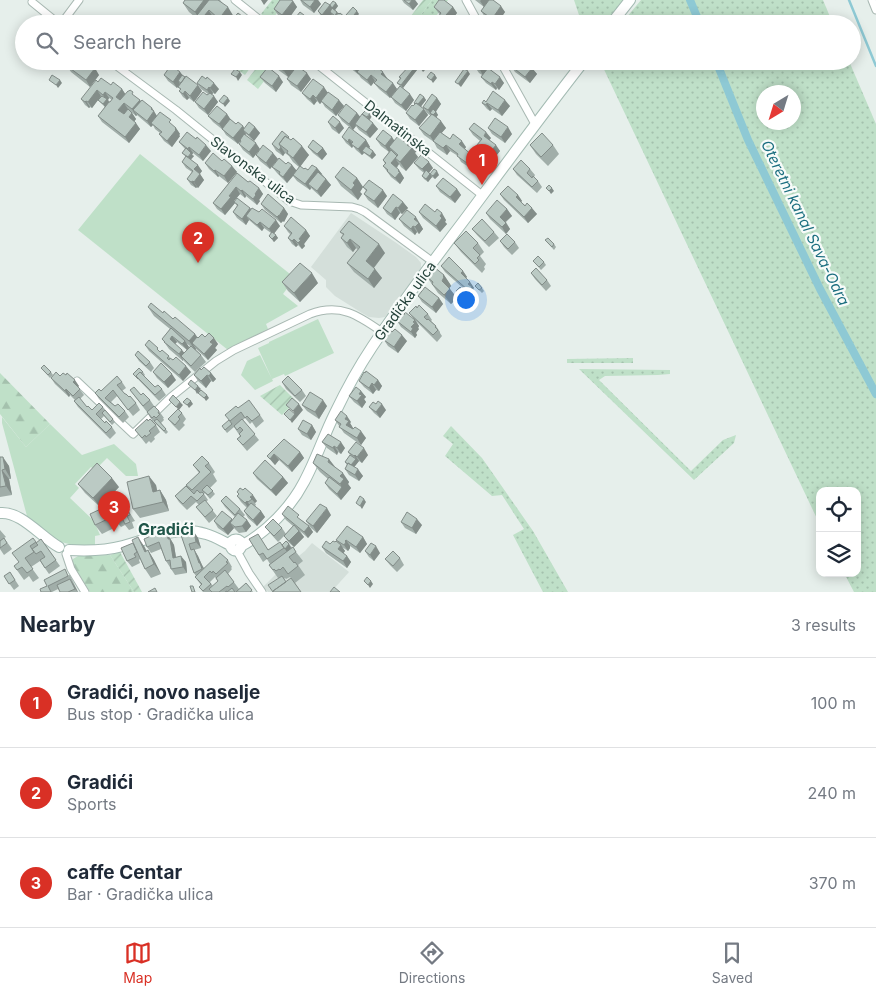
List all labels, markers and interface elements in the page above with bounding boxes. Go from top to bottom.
search box [15,15,861,70]
icon: search [33,29,61,57]
text: Search here [73,31,182,54]
north arrow [756,85,801,130]
street label: Dalmatinska [361,96,435,159]
street label: Slavonska ulica [207,132,299,207]
water label: Oteretni kanal Sava-Odra [757,137,854,309]
pin: 1 [466,144,498,185]
pin: 2 [182,222,214,263]
street label: Gradička ulica [370,258,439,344]
your location [453,287,479,313]
map controls [816,487,861,577]
button: locate [816,487,861,532]
pin: 3 [98,491,130,532]
district label: Gradići [138,519,194,539]
button: layers [816,532,861,577]
text: Nearby [20,612,95,637]
text: 3 results [791,615,856,635]
text: Gradići, novo naselje [67,681,260,704]
text: 1 [33,693,39,713]
text: 100 m [811,693,856,713]
text: Bus stop · Gradička ulica [67,704,254,724]
text: Gradići [67,771,133,794]
text: 2 [31,783,41,803]
text: 240 m [808,783,856,803]
text: Sports [67,794,116,814]
text: caffe Centar [67,861,182,884]
text: 3 [31,873,41,893]
text: 370 m [809,873,856,893]
text: Bar · Gradička ulica [67,884,214,904]
tab: Map [123,939,152,986]
tab: Directions [399,939,465,986]
tab: Saved [712,939,753,986]

